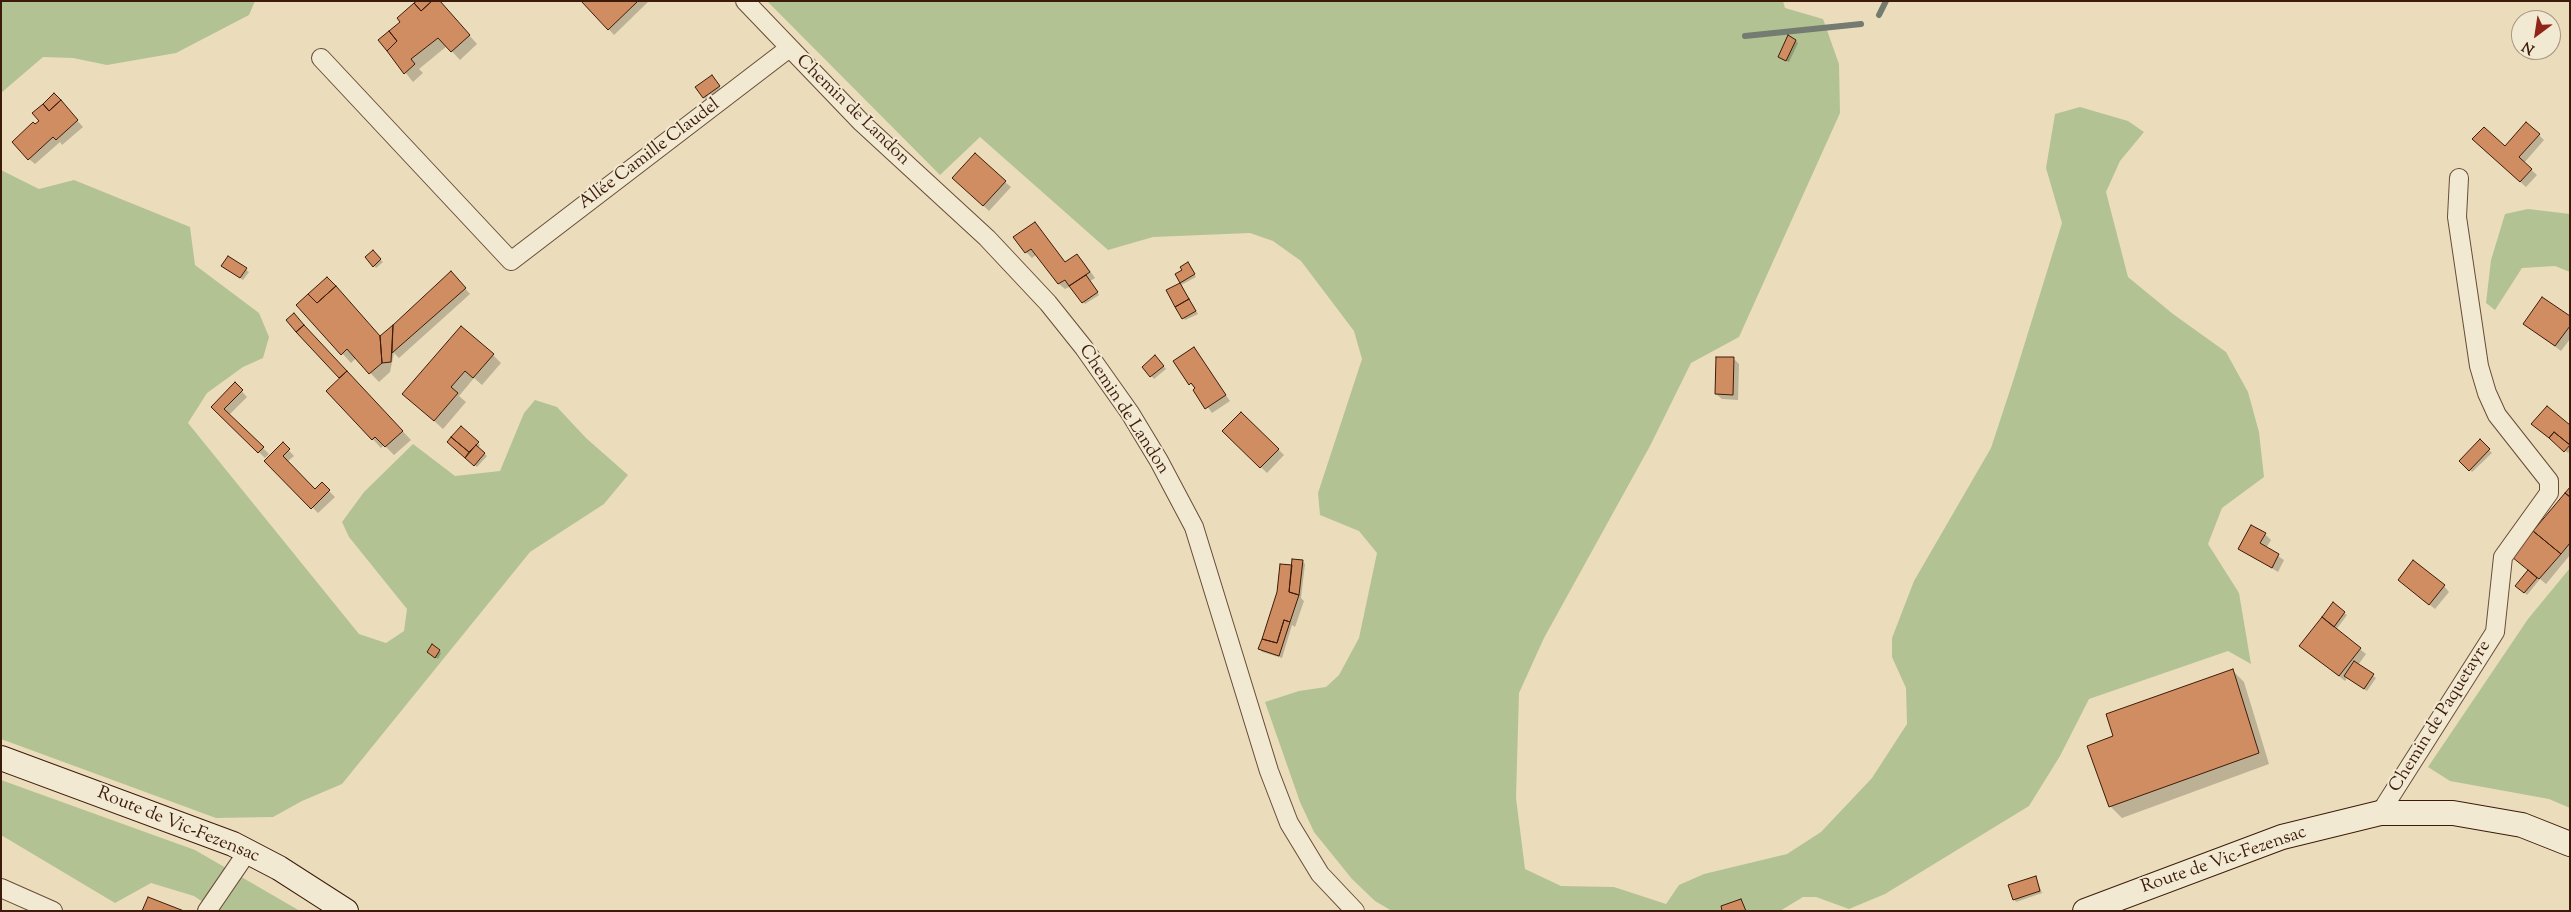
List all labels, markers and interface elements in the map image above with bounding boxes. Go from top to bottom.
north arrow [2511,10,2561,60]
text: N [2519,36,2539,58]
street label: Chemin de Landon [791,51,913,171]
street label: Allée Camille Claudel [575,95,725,215]
street label: Chemin de Landon [1073,341,1173,479]
street label: Chemin de Paquetayre [2386,637,2496,797]
street label: Route de Vic-Fezensac [94,784,262,868]
street label: Route de Vic-Fezensac [2139,823,2309,899]

